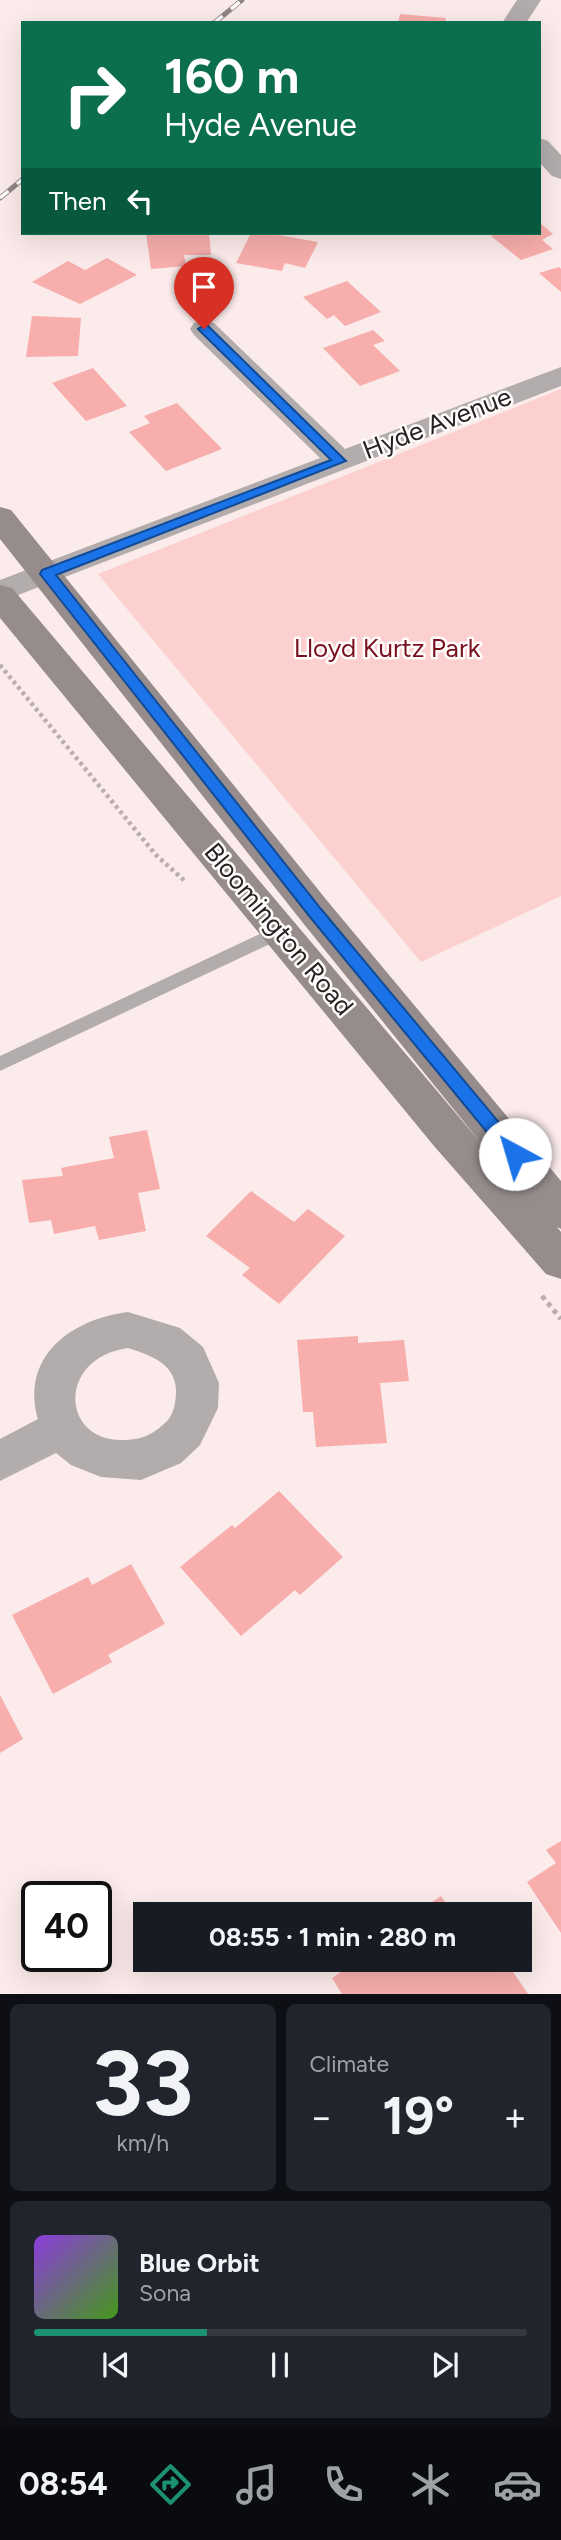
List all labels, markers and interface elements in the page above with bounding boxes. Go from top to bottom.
text: 160 m [164,46,299,105]
icon: right [49,49,140,140]
text: Hyde Avenue [164,106,357,144]
icon: left [121,182,159,220]
text: Then [49,185,107,217]
pin [174,257,234,329]
icon: arrive [185,268,223,306]
street label: Hyde Avenue [358,380,516,466]
park label: Lloyd Kurtz Park [294,632,481,664]
street label: Bloomington Road [198,836,360,1022]
position arrow [478,1117,552,1191]
speed limit sign: 40 [21,1881,112,1972]
text: 08:55 · 1 min · 280 m [209,1921,456,1953]
text: 33 [92,2029,193,2138]
text: Climate [310,2050,389,2078]
text: 19° [382,2085,454,2147]
text: − [310,2094,333,2140]
text: + [503,2094,527,2140]
text: km/h [116,2129,169,2157]
text: Blue Orbit [139,2247,260,2279]
text: Sona [139,2279,191,2307]
icon: previous [97,2346,135,2384]
icon: pause [261,2346,299,2384]
icon: next [426,2346,464,2384]
icon: directions [146,2460,195,2509]
icon: music [232,2460,281,2509]
icon: phone [319,2460,368,2509]
icon: climate [406,2460,455,2509]
icon: car [493,2460,542,2509]
text: 08:54 [19,2465,108,2503]

